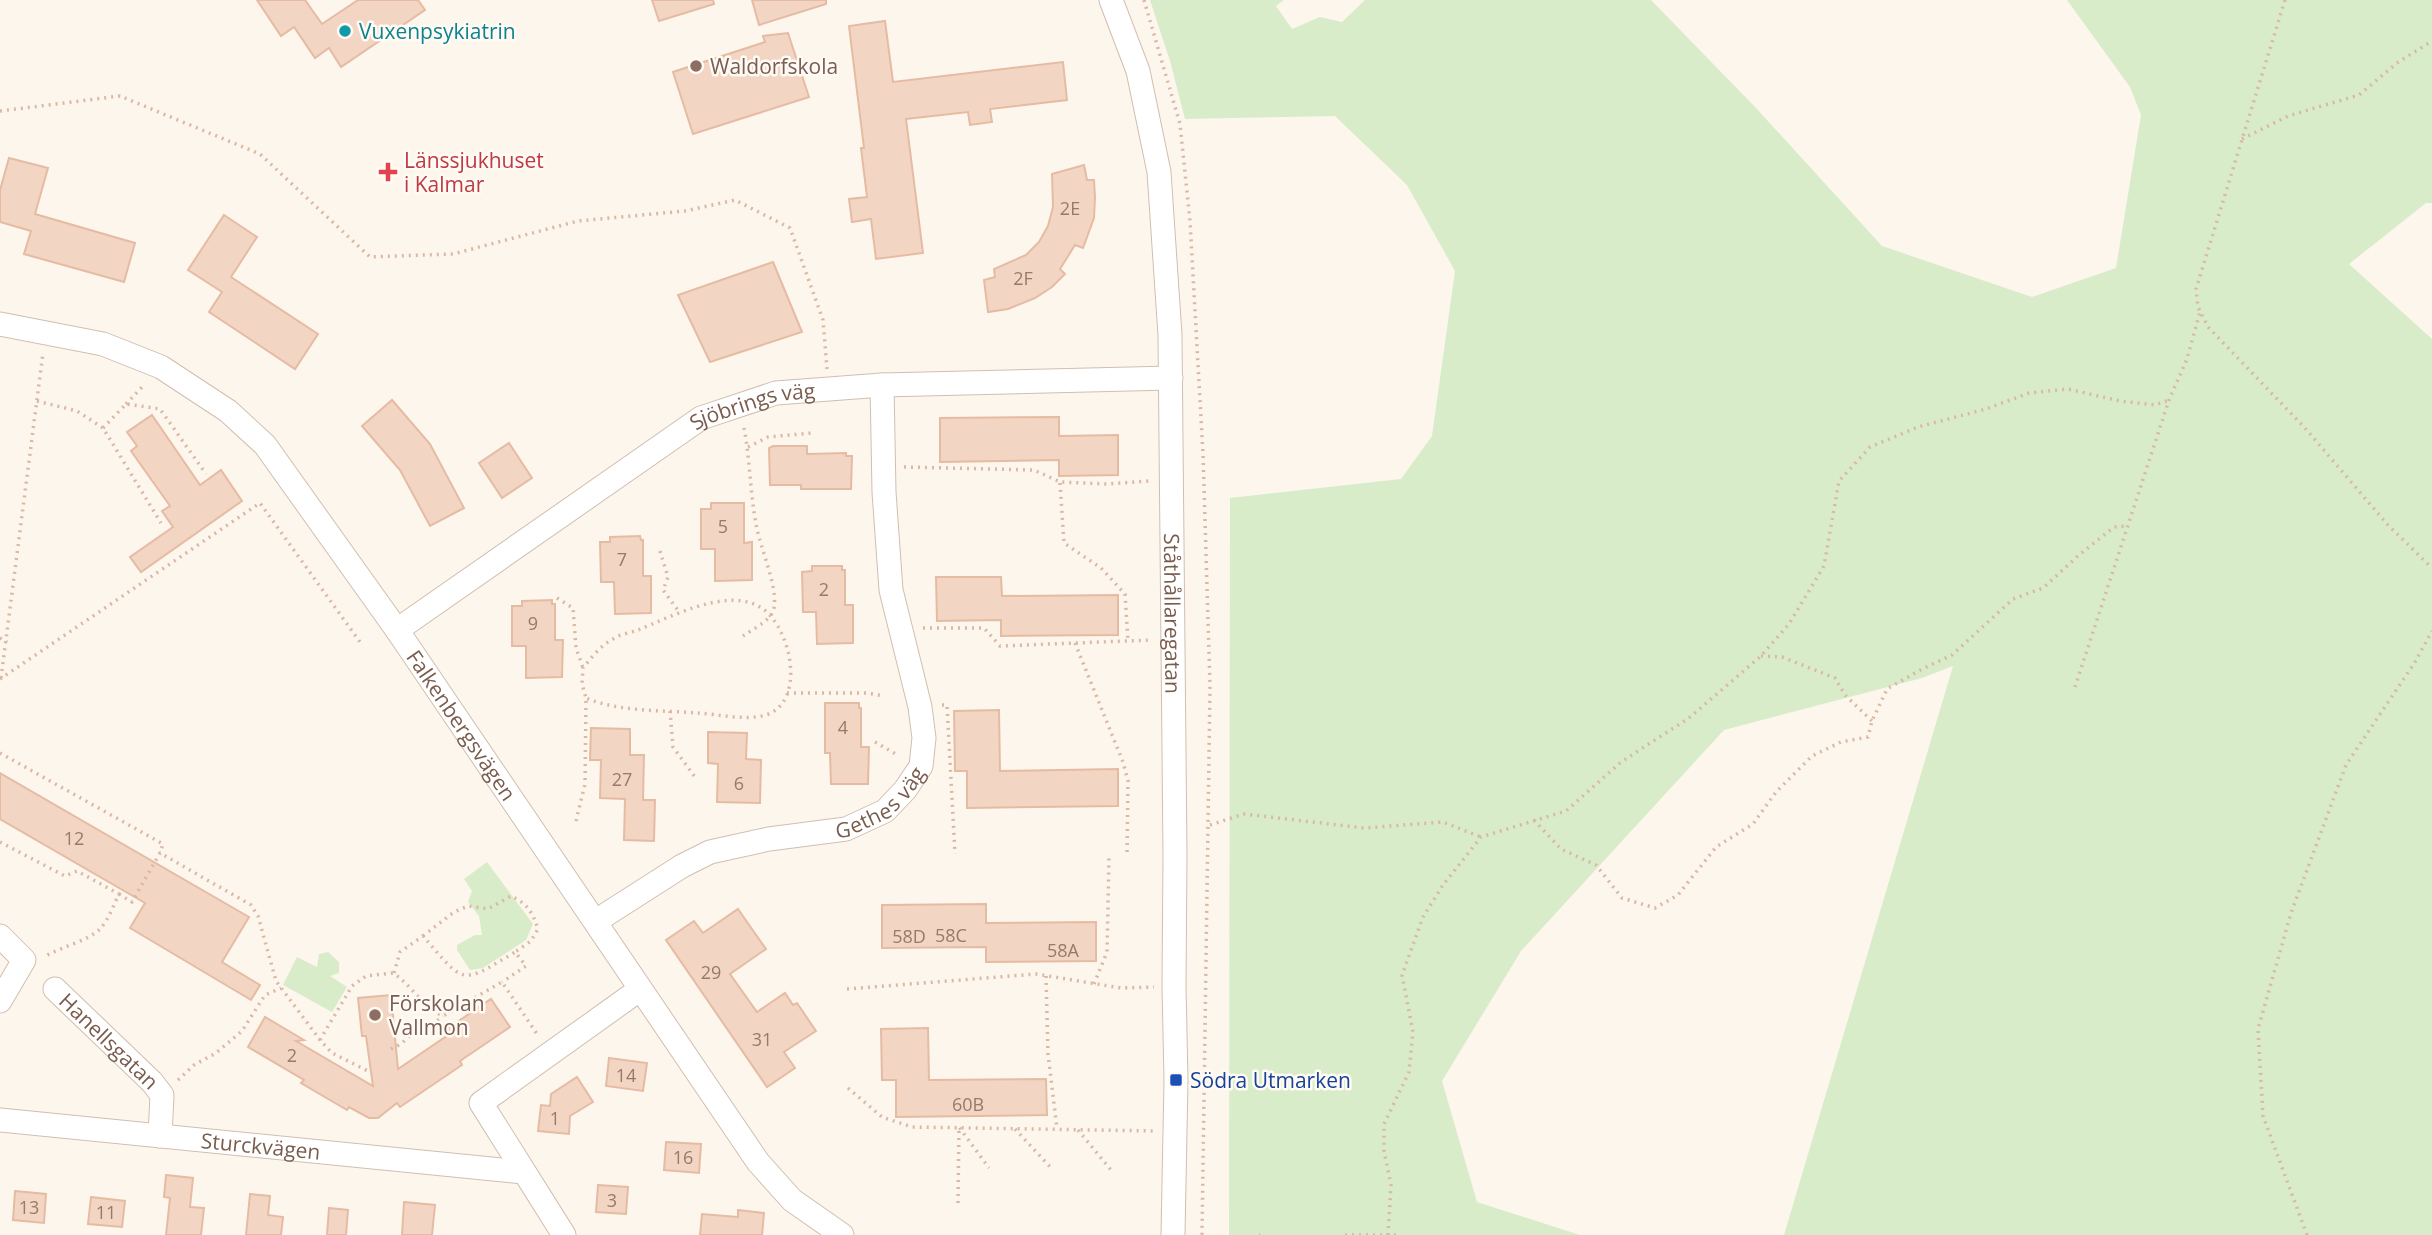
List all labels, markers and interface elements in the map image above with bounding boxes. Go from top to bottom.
place label: Vuxenpsykiatrin [359,17,516,45]
marker: Vuxenpsykiatrin [337,23,353,39]
place label: Waldorfskola [710,52,838,80]
marker: Waldorfskola [688,58,704,74]
place label: Länssjukhuset i Kalmar [404,146,544,198]
marker: Länssjukhuset i Kalmar [378,162,398,182]
house number: 2E [1060,196,1080,220]
house number: 2F [1013,266,1033,290]
street label: Sjöbrings väg [684,376,816,436]
house number: 5 [718,514,728,538]
street label: Ståthållaregatan [1158,533,1187,694]
house number: 7 [617,547,627,571]
house number: 2 [819,577,829,601]
house number: 9 [528,611,538,635]
street label: Falkenbergsvägen [400,644,523,806]
house number: 4 [838,715,848,739]
street label: Gethes väg [834,761,931,844]
house number: 27 [612,767,632,791]
house number: 6 [734,771,744,795]
house number: 12 [64,826,84,850]
house number: 58C [935,923,967,947]
house number: 58D [892,924,926,948]
house number: 58A [1047,938,1080,962]
house number: 29 [701,960,721,984]
street label: Hanellsgatan [53,987,165,1095]
place label: Förskolan Vallmon [389,989,485,1041]
marker: Förskolan Vallmon [367,1007,383,1023]
house number: 31 [752,1027,772,1051]
house number: 2 [287,1043,297,1067]
house number: 14 [616,1063,636,1087]
place label: Södra Utmarken [1190,1066,1351,1094]
marker: Södra Utmarken [1168,1072,1184,1088]
house number: 60B [952,1092,984,1116]
house number: 1 [550,1106,560,1130]
street label: Sturckvägen [200,1126,322,1166]
house number: 16 [673,1145,693,1169]
house number: 3 [607,1188,617,1212]
house number: 13 [19,1195,39,1219]
house number: 11 [96,1200,116,1224]

